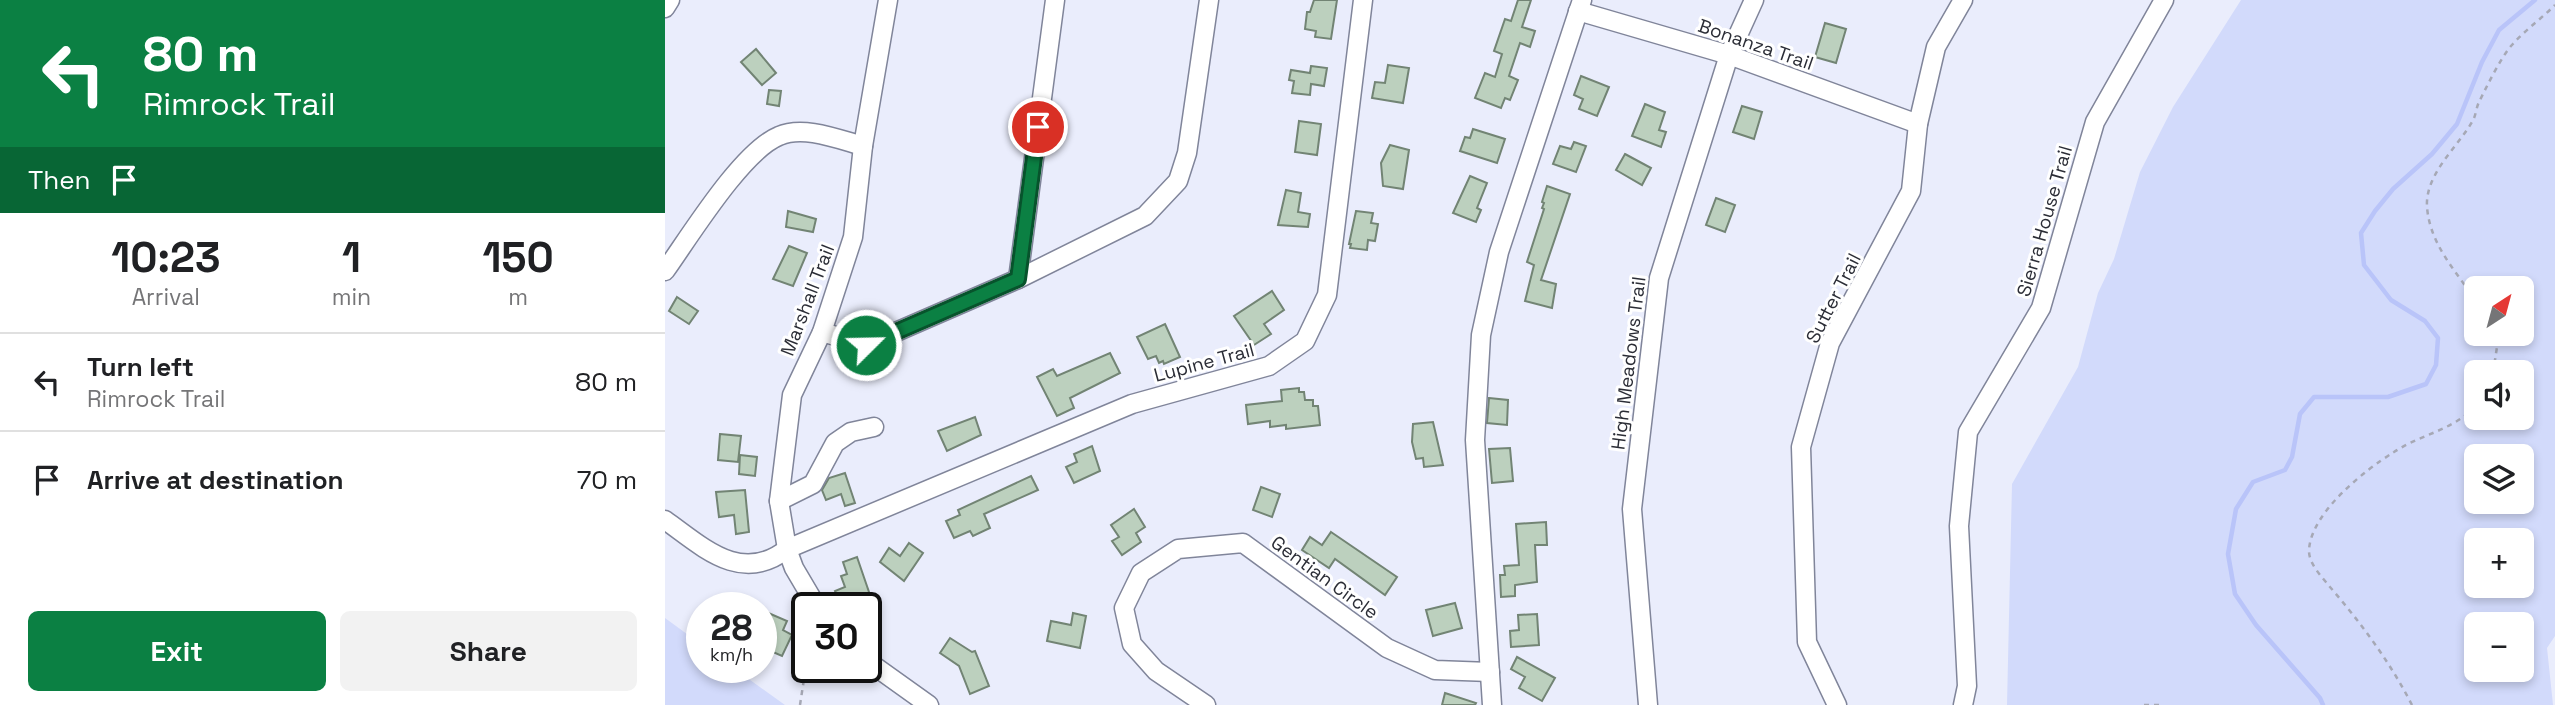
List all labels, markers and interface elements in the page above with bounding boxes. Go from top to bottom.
street label: Bonanza Trail [1695,13,1817,76]
text: 80 m [143,23,258,85]
icon: left [28,28,119,119]
text: Rimrock Trail [143,84,336,124]
pin [1008,97,1068,157]
icon: arrive [1019,108,1057,146]
street label: Sierra House Trail [2011,143,2078,299]
icon: arrive [105,161,143,199]
text: Then [28,163,91,197]
text: 10:23 [111,231,220,284]
text: 1 [342,231,361,284]
text: 150 [482,231,554,284]
street label: Marshall Trail [775,241,840,359]
street label: Sutter Trail [1800,249,1867,347]
street label: High Meadows Trail [1605,275,1652,451]
north arrow [2464,276,2534,346]
map controls [2464,276,2534,682]
text: Arrival [132,282,200,312]
text: min [332,282,371,312]
text: m [508,282,528,312]
position arrow [829,308,903,382]
street label: Lupine Trail [1151,337,1257,388]
text: Turn left [87,350,194,384]
button: sound [2464,360,2534,430]
icon: left [28,363,66,401]
text: 80 m [575,365,637,399]
text: Rimrock Trail [87,384,225,414]
button: layers [2464,444,2534,514]
icon: arrive [28,461,66,499]
text: Arrive at destination [87,463,344,497]
text: 70 m [577,463,637,497]
button: + [2464,528,2534,598]
street label: Gentian Circle [1266,530,1383,625]
speed limit sign: 30 [791,592,882,683]
text: 28 [711,606,752,650]
button: Exit [28,611,326,691]
button: Share [340,611,637,691]
button: − [2464,612,2534,682]
text: km/h [710,643,753,666]

